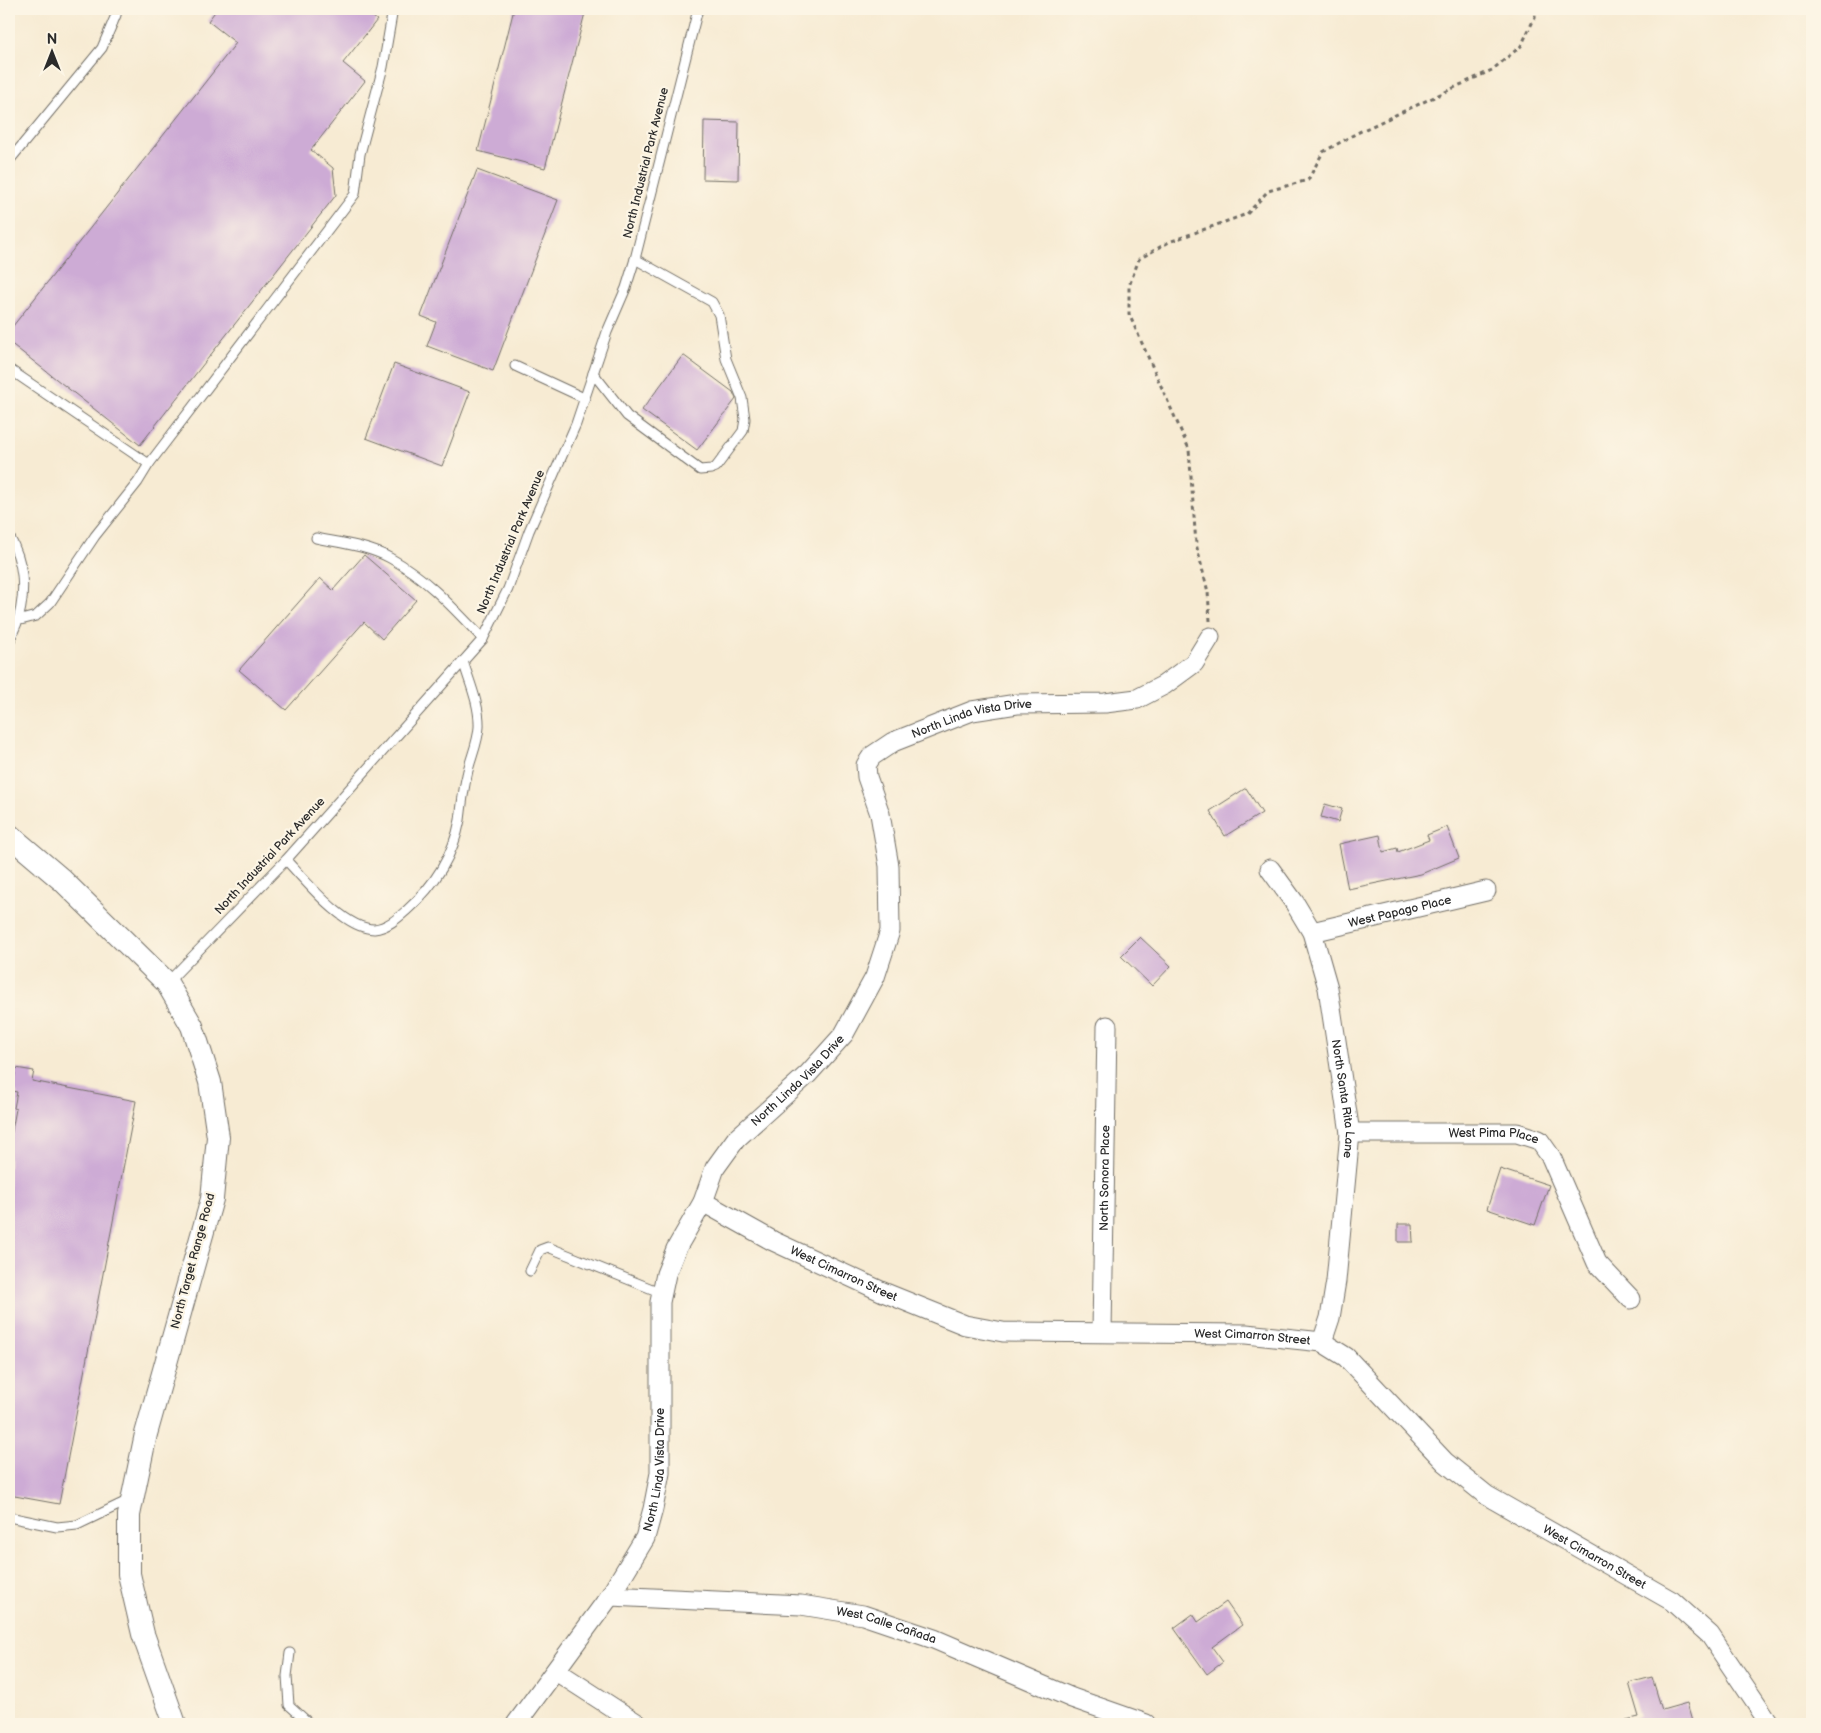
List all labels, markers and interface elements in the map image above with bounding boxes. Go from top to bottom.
north arrow [28,28,78,78]
text: N [47,31,57,48]
street label: North Industrial Park Avenue [620,86,672,240]
street label: North Industrial Park Avenue [474,468,548,616]
street label: North Linda Vista Drive [909,696,1032,741]
street label: North Industrial Park Avenue [212,794,328,918]
street label: West Papago Place [1347,892,1453,931]
street label: North Linda Vista Drive [748,1031,847,1129]
street label: North Santa Rita Lane [1328,1038,1358,1159]
street label: North Sonora Place [1096,1125,1113,1231]
street label: West Pima Place [1448,1126,1541,1147]
street label: North Target Range Road [168,1191,218,1330]
street label: West Cimarron Street [788,1242,900,1305]
street label: West Cimarron Street [1194,1326,1312,1348]
street label: North Linda Vista Drive [640,1408,668,1533]
street label: West Cimarron Street [1540,1522,1649,1592]
street label: West Calle Cañada [835,1603,938,1647]

